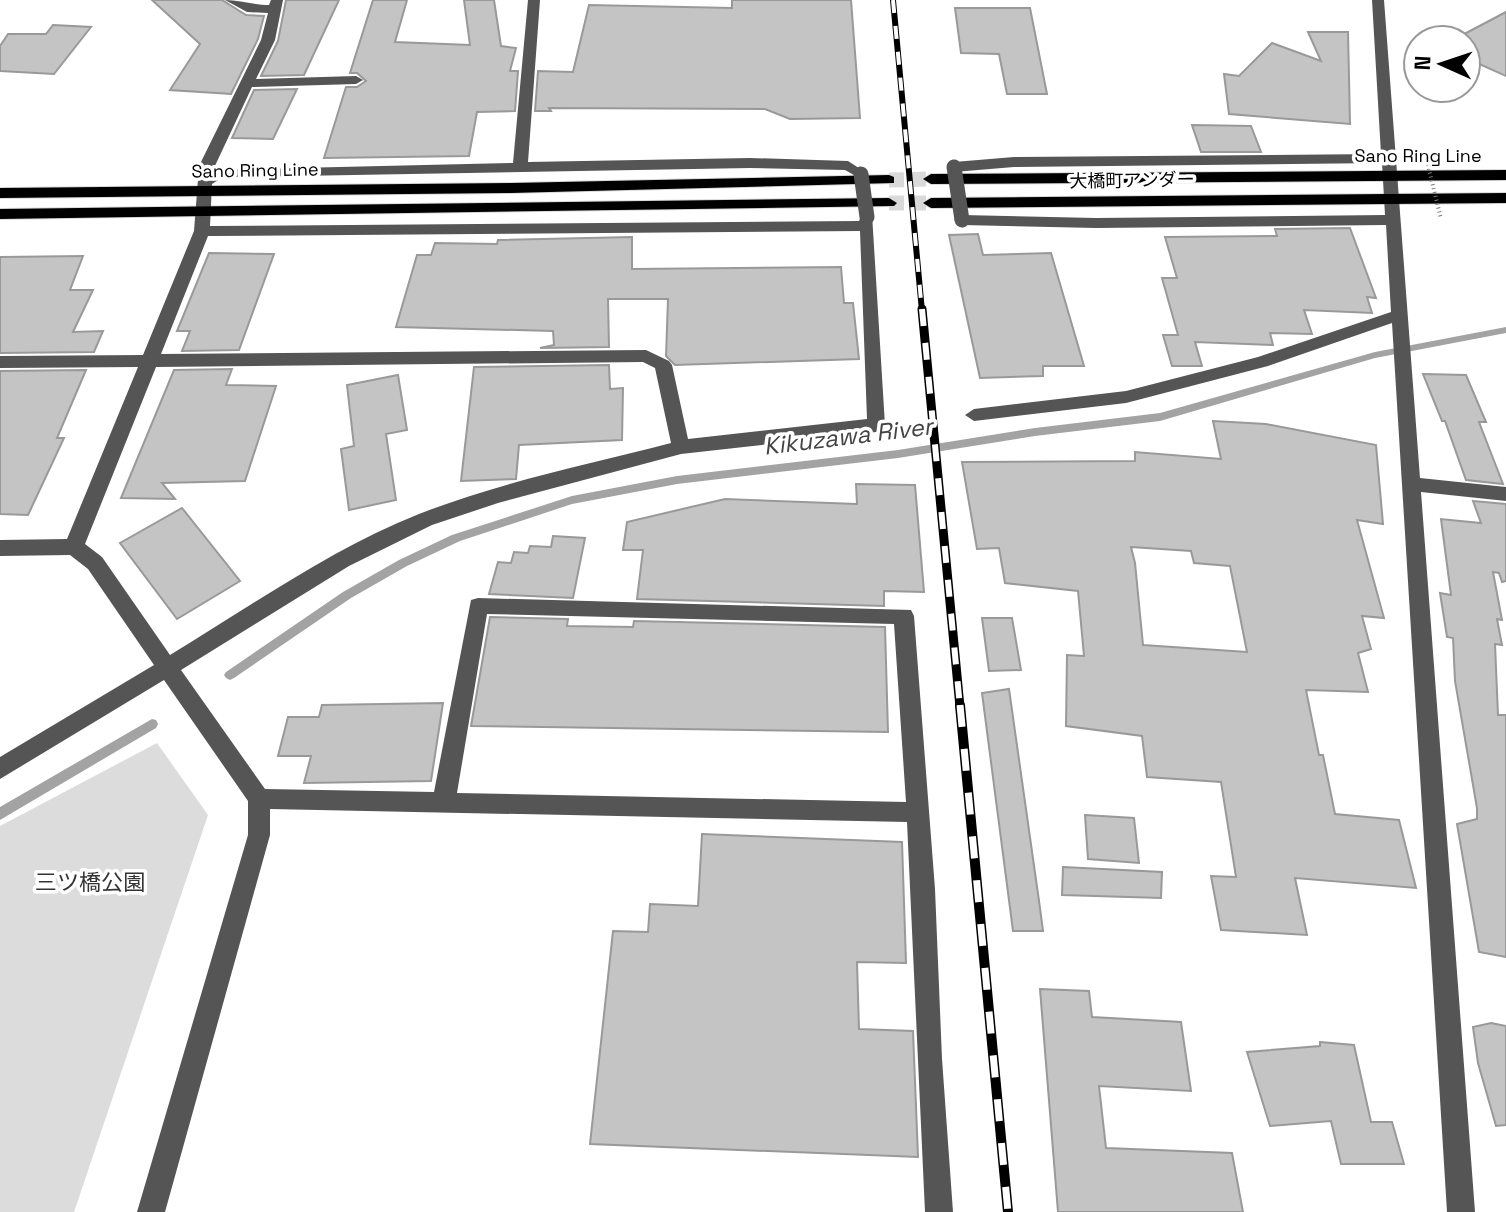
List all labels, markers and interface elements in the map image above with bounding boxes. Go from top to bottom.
north arrow [1402,24,1482,104]
text: N [1408,55,1436,71]
street label: Sano Ring Line [1354,144,1482,167]
street label: Sano Ring Line [191,157,319,183]
street label: 大橋町アンダー [1069,167,1195,193]
water label: Kikuzawa River [762,410,937,462]
park label: 三ツ橋公園 [35,868,145,896]

